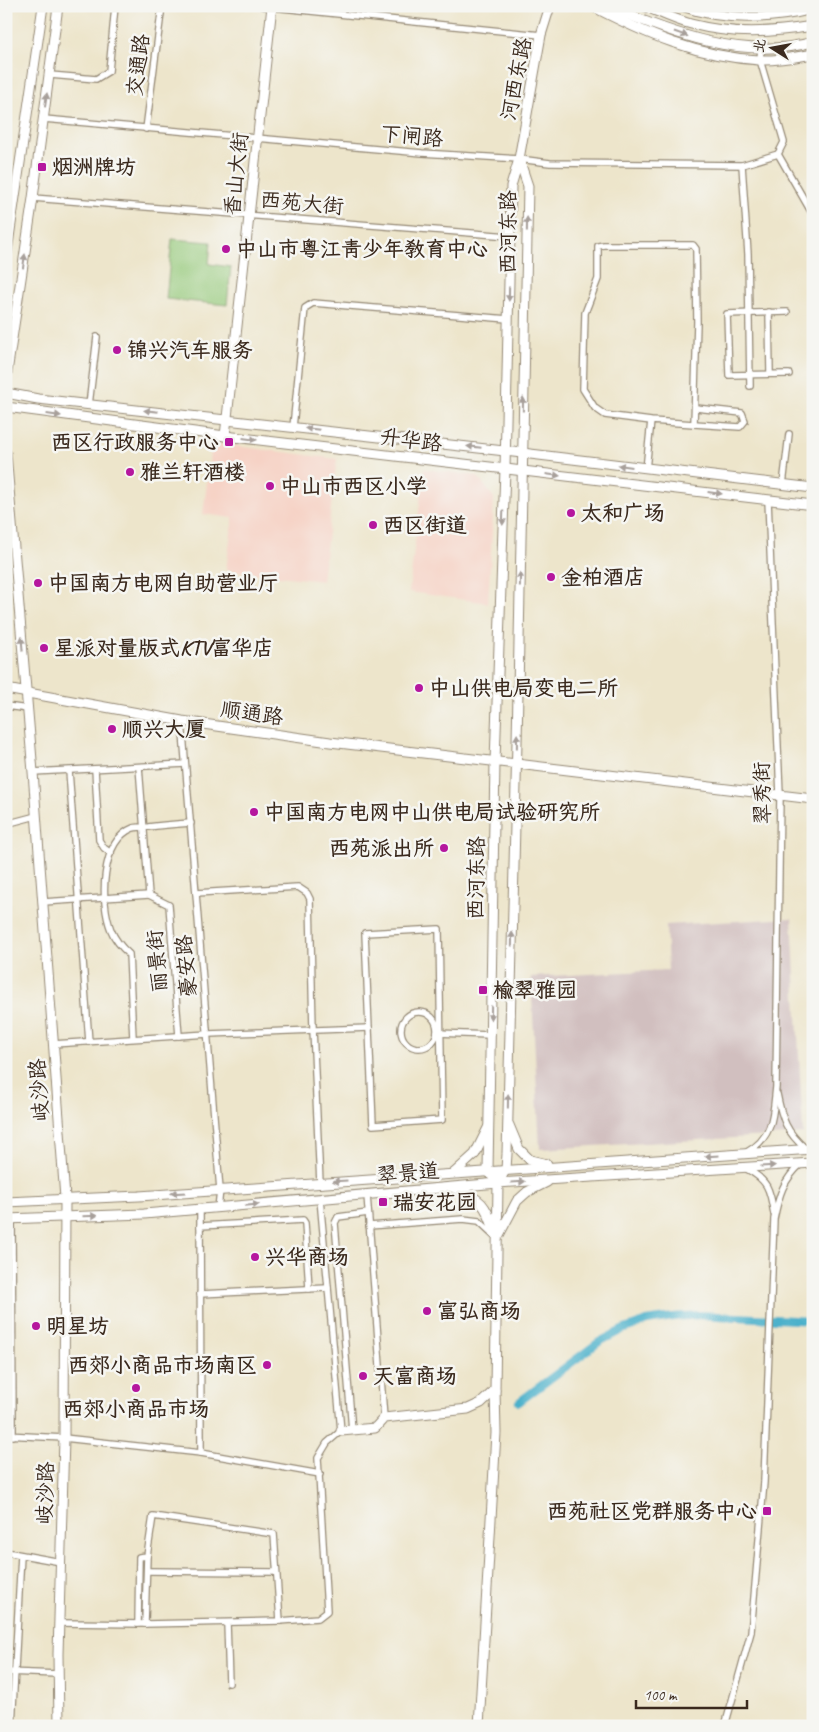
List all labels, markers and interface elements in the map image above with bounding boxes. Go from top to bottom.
north arrow [746,22,796,72]
one-way arrow [673,31,688,38]
street label: 交通路 [121,32,155,98]
street label: 河西东路 [495,35,537,123]
text: 北 [750,37,769,54]
one-way arrow [43,92,51,108]
street label: 下闸路 [379,120,445,152]
street label: 香山大街 [219,131,253,217]
place label: 烟洲牌坊 [52,154,136,180]
marker: 烟洲牌坊 [36,161,48,173]
street label: 西苑大街 [259,186,345,220]
street label: 西河东路 [495,190,521,274]
one-way arrow [523,216,531,232]
place label: 中山市粤江青少年教育中心 [236,236,488,262]
marker: 中山市粤江青少年教育中心 [220,243,232,255]
one-way arrow [20,253,28,269]
one-way arrow [505,287,513,303]
place label: 锦兴汽车服务 [127,337,253,363]
marker: 锦兴汽车服务 [111,344,123,356]
one-way arrow [519,396,527,412]
one-way arrow [142,407,158,415]
one-way arrow [47,411,63,419]
street label: 升华路 [378,423,444,457]
one-way arrow [304,425,320,433]
place label: 西区行政服务中心 [51,429,219,455]
one-way arrow [243,435,259,443]
marker: 西区行政服务中心 [223,436,235,448]
one-way arrow [465,443,481,451]
place label: 雅兰轩酒楼 [140,459,245,485]
one-way arrow [617,462,633,470]
marker: 雅兰轩酒楼 [124,466,136,478]
one-way arrow [546,471,562,479]
place label: 中山市西区小学 [280,473,427,499]
marker: 中山市西区小学 [264,480,276,492]
one-way arrow [707,489,723,497]
place label: 太和广场 [581,500,665,526]
marker: 太和广场 [565,507,577,519]
one-way arrow [499,510,507,526]
place label: 西区街道 [383,512,467,538]
marker: 西区街道 [367,519,379,531]
place label: 金柏酒店 [561,564,645,590]
place label: 中国南方电网自助营业厅 [48,570,279,596]
one-way arrow [516,571,524,587]
marker: 金柏酒店 [545,571,557,583]
marker: 中国南方电网自助营业厅 [32,577,44,589]
place label: 星派对量版式KTV富华店 [54,635,274,661]
one-way arrow [18,636,26,652]
marker: 星派对量版式KTV富华店 [38,642,50,654]
place label: 中山供电局变电二所 [429,675,618,701]
marker: 中山供电局变电二所 [413,682,425,694]
street label: 顺通路 [219,696,285,730]
place label: 顺兴大厦 [122,716,206,742]
marker: 顺兴大厦 [106,723,118,735]
one-way arrow [513,733,521,749]
street label: 翠秀街 [748,761,776,825]
place label: 中国南方电网中山供电局试验研究所 [264,799,600,825]
marker: 中国南方电网中山供电局试验研究所 [248,806,260,818]
place label: 西苑派出所 [329,835,434,861]
street label: 西河东路 [462,836,490,920]
marker: 西苑派出所 [438,842,450,854]
street label: 丽景街 [141,928,173,994]
one-way arrow [508,931,516,947]
street label: 豪安路 [170,933,202,999]
place label: 榆翠雅园 [493,977,577,1003]
marker: 榆翠雅园 [477,984,489,996]
one-way arrow [486,1005,494,1021]
street label: 岐沙路 [24,1058,54,1122]
one-way arrow [504,1093,512,1109]
one-way arrow [703,1152,719,1160]
street label: 翠景道 [375,1157,441,1189]
one-way arrow [760,1161,776,1169]
one-way arrow [511,1177,527,1185]
one-way arrow [332,1178,348,1186]
place label: 瑞安花园 [393,1189,477,1215]
one-way arrow [170,1190,186,1198]
marker: 瑞安花园 [377,1196,389,1208]
one-way arrow [244,1201,260,1209]
one-way arrow [82,1212,98,1220]
place label: 兴华商场 [265,1244,349,1270]
marker: 兴华商场 [249,1251,261,1263]
place label: 富弘商场 [437,1298,521,1324]
marker: 富弘商场 [421,1305,433,1317]
place label: 明星坊 [46,1313,109,1339]
marker: 明星坊 [30,1320,42,1332]
place label: 西郊小商品市场南区 [68,1352,257,1378]
marker: 西郊小商品市场南区 [261,1359,273,1371]
place label: 天富商场 [373,1363,457,1389]
marker: 天富商场 [357,1370,369,1382]
marker: 西郊小商品市场 [130,1382,142,1394]
place label: 西郊小商品市场 [63,1396,210,1422]
street label: 岐沙路 [31,1461,59,1525]
place label: 西苑社区党群服务中心 [547,1498,757,1524]
marker: 西苑社区党群服务中心 [761,1505,773,1517]
scale bar [636,1677,748,1709]
text: 100 m [644,1686,678,1705]

